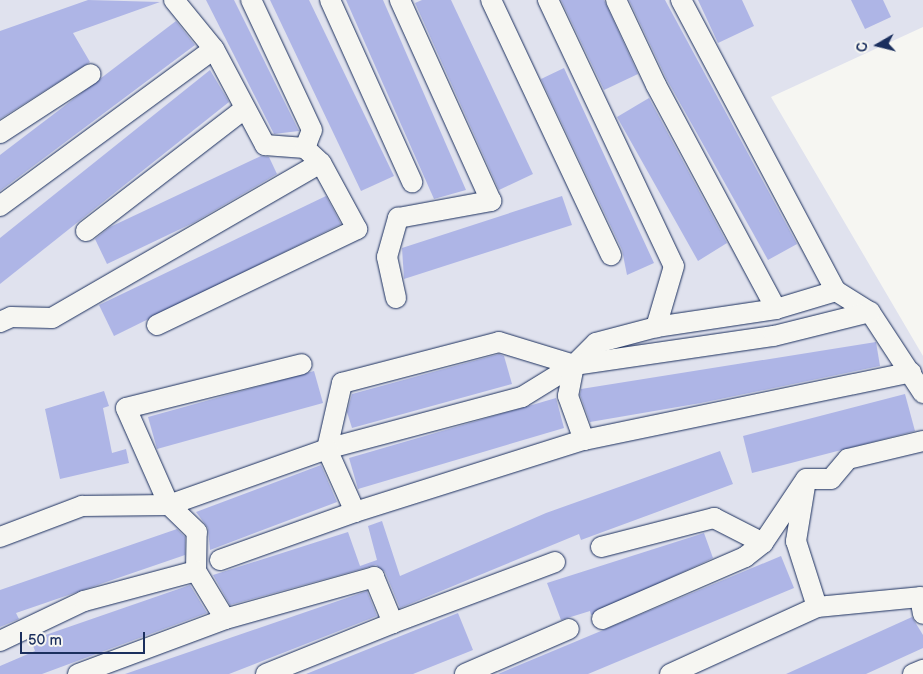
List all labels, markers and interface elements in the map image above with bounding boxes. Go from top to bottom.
north arrow [853,20,903,70]
text: С [854,41,872,53]
scale bar [22,622,148,654]
text: 50 m [28,631,62,650]

